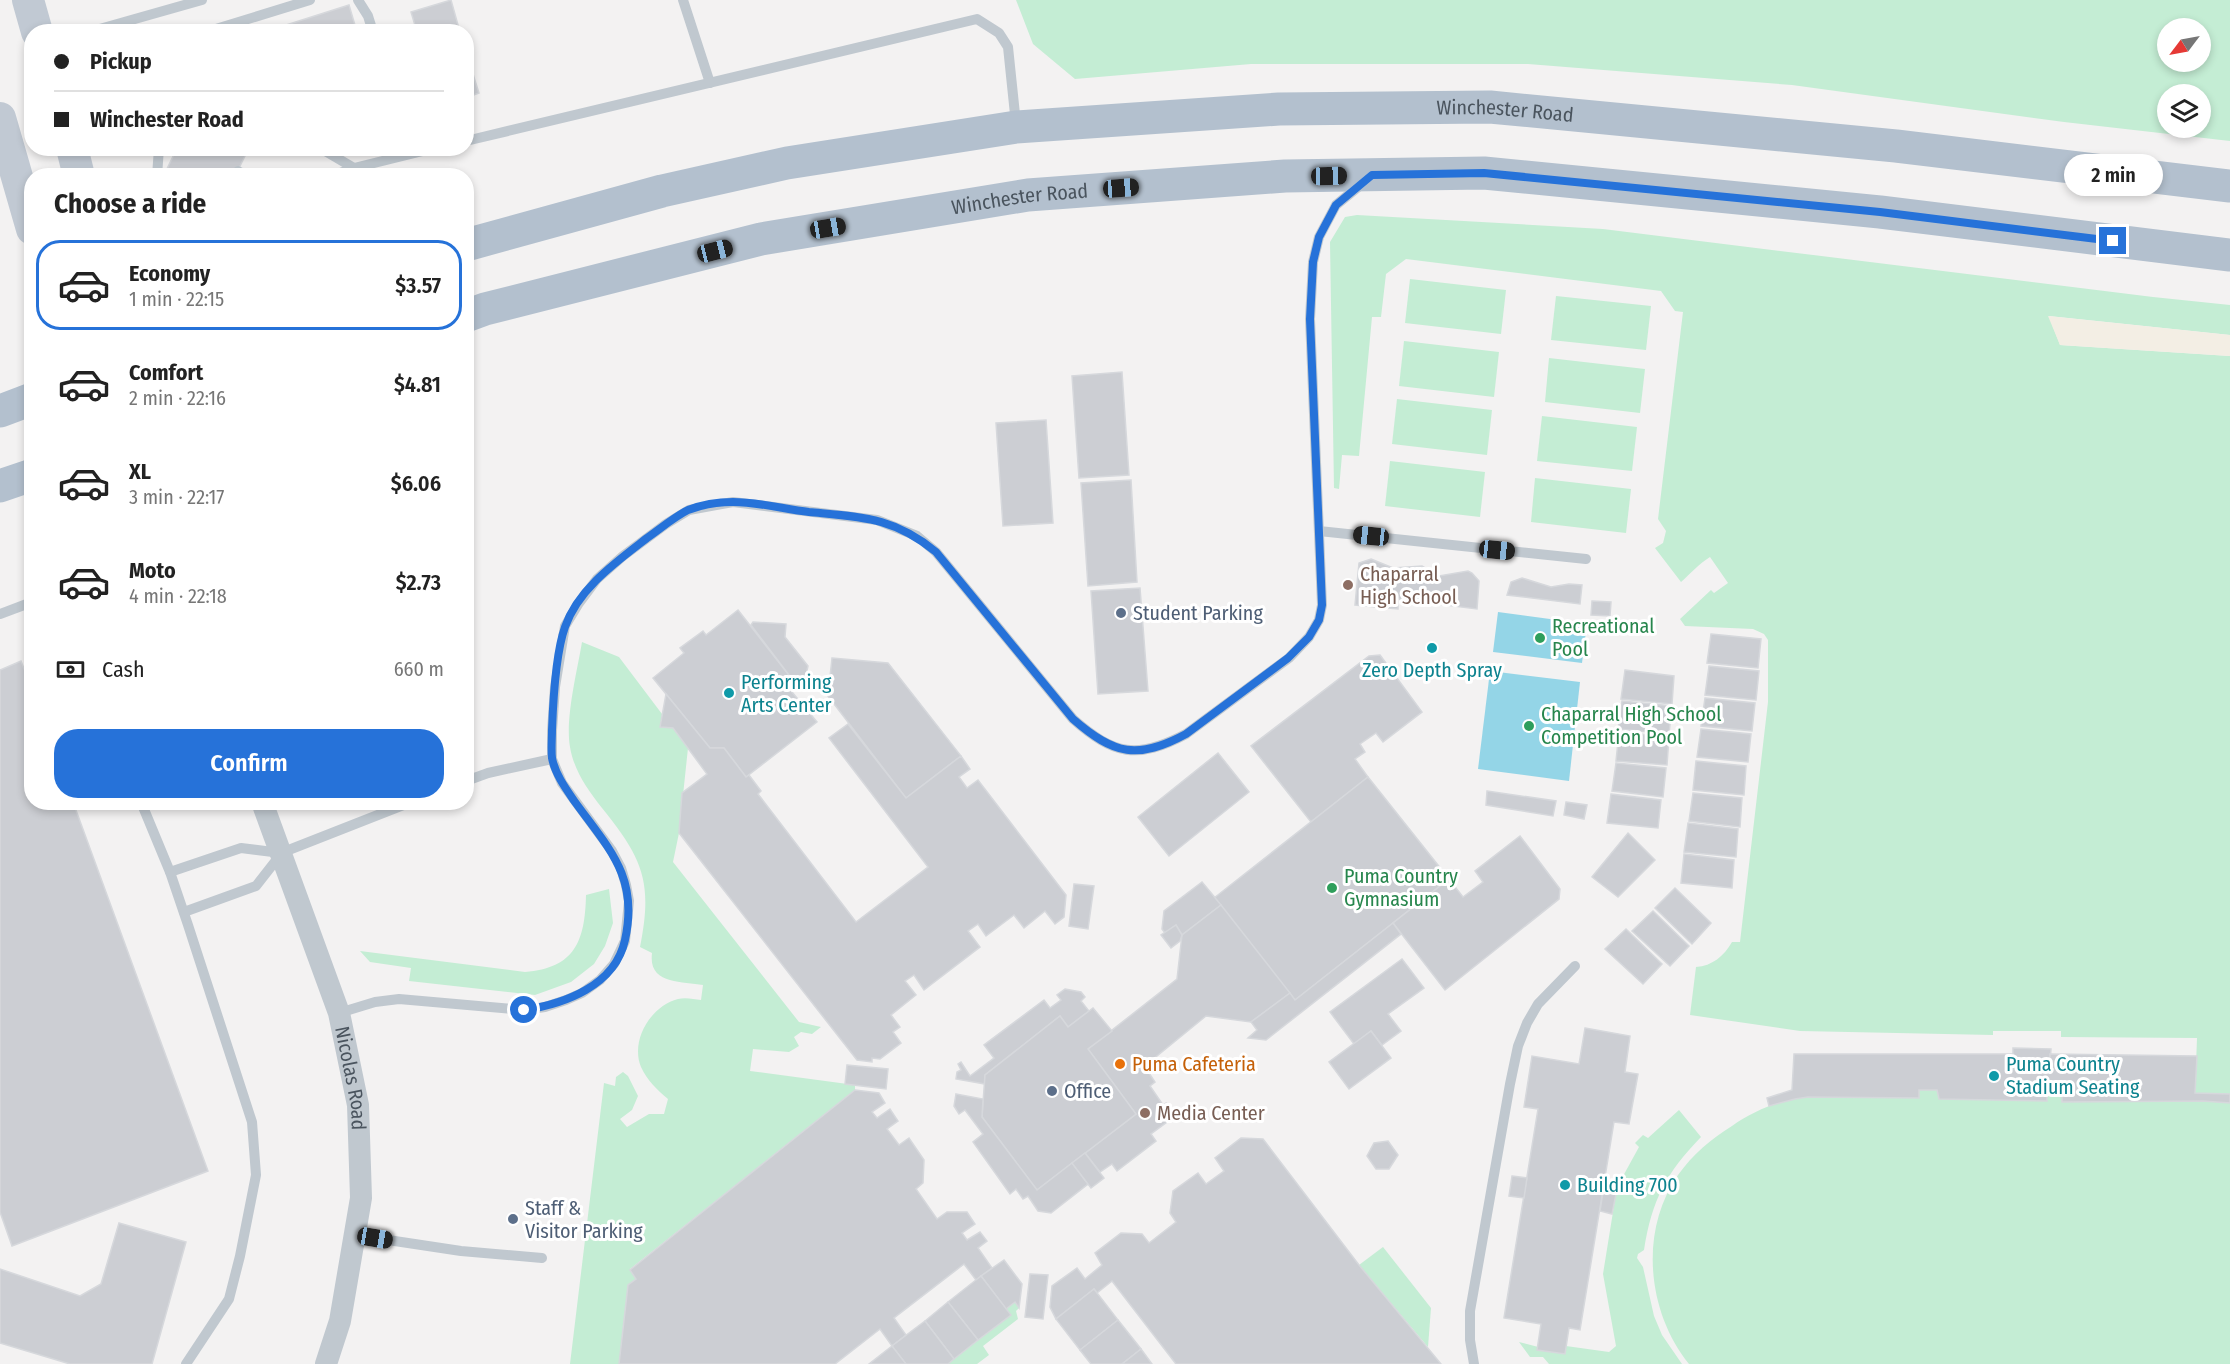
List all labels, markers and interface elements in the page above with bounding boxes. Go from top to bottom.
north arrow [2157,18,2211,72]
map controls [2157,18,2211,138]
text: Pickup [90,48,152,75]
button: layers [2157,84,2211,138]
street label: Winchester Road [1436,95,1575,127]
text: Winchester Road [90,106,244,133]
callout: 2 min [2064,154,2162,196]
text: 2 min [2091,163,2136,187]
car [1311,167,1347,185]
car [1102,178,1140,198]
street label: Winchester Road [950,179,1089,219]
text: Choose a ride [54,188,206,220]
car [809,216,847,240]
route end [2099,227,2126,254]
car [695,238,735,264]
icon: car [57,258,111,312]
text: Economy [129,260,210,287]
text: $3.57 [395,272,441,299]
text: 1 min · 22:15 [129,287,224,311]
icon: car [57,357,111,411]
text: Comfort [129,359,203,386]
text: $4.81 [394,371,441,398]
text: 2 min · 22:16 [129,386,226,410]
icon: car [57,456,111,510]
text: XL [129,458,151,485]
text: $6.06 [391,470,441,497]
text: 3 min · 22:17 [129,485,224,509]
car [1352,525,1390,547]
car [1478,539,1516,561]
icon: car [57,555,111,609]
text: Moto [129,557,176,584]
place label: Chaparral High School [1360,562,1457,609]
text: $2.73 [396,569,441,596]
marker: Chaparral High School [1341,578,1355,592]
text: 4 min · 22:18 [129,584,227,608]
place label: Student Parking [1133,601,1263,625]
marker: Student Parking [1114,606,1128,620]
place label: Recreational Pool [1552,614,1654,661]
marker: Recreational Pool [1533,631,1547,645]
marker: Zero Depth Spray [1425,641,1439,655]
icon: cash [54,653,87,686]
text: Cash [102,656,145,683]
text: 660 m [394,657,444,681]
place label: Zero Depth Spray [1362,658,1502,682]
place label: Performing Arts Center [741,670,832,717]
marker: Performing Arts Center [722,686,736,700]
place label: Chaparral High School Competition Pool [1541,702,1722,749]
marker: Chaparral High School Competition Pool [1522,719,1536,733]
button: Confirm [54,729,444,798]
place label: Puma Country Gymnasium [1344,864,1458,911]
marker: Puma Country Gymnasium [1325,881,1339,895]
route start [510,996,537,1023]
street label: Nicolas Road [330,1024,371,1131]
place label: Puma Cafeteria [1132,1052,1256,1076]
place label: Puma Country Stadium Seating [2006,1052,2140,1099]
marker: Puma Cafeteria [1113,1057,1127,1071]
marker: Puma Country Stadium Seating [1987,1069,2001,1083]
place label: Office [1064,1079,1111,1103]
marker: Office [1045,1084,1059,1098]
place label: Media Center [1157,1101,1265,1125]
marker: Media Center [1138,1106,1152,1120]
place label: Building 700 [1577,1173,1678,1197]
marker: Building 700 [1558,1178,1572,1192]
place label: Staff & Visitor Parking [525,1196,643,1243]
marker: Staff & Visitor Parking [506,1212,520,1226]
car [356,1226,394,1250]

